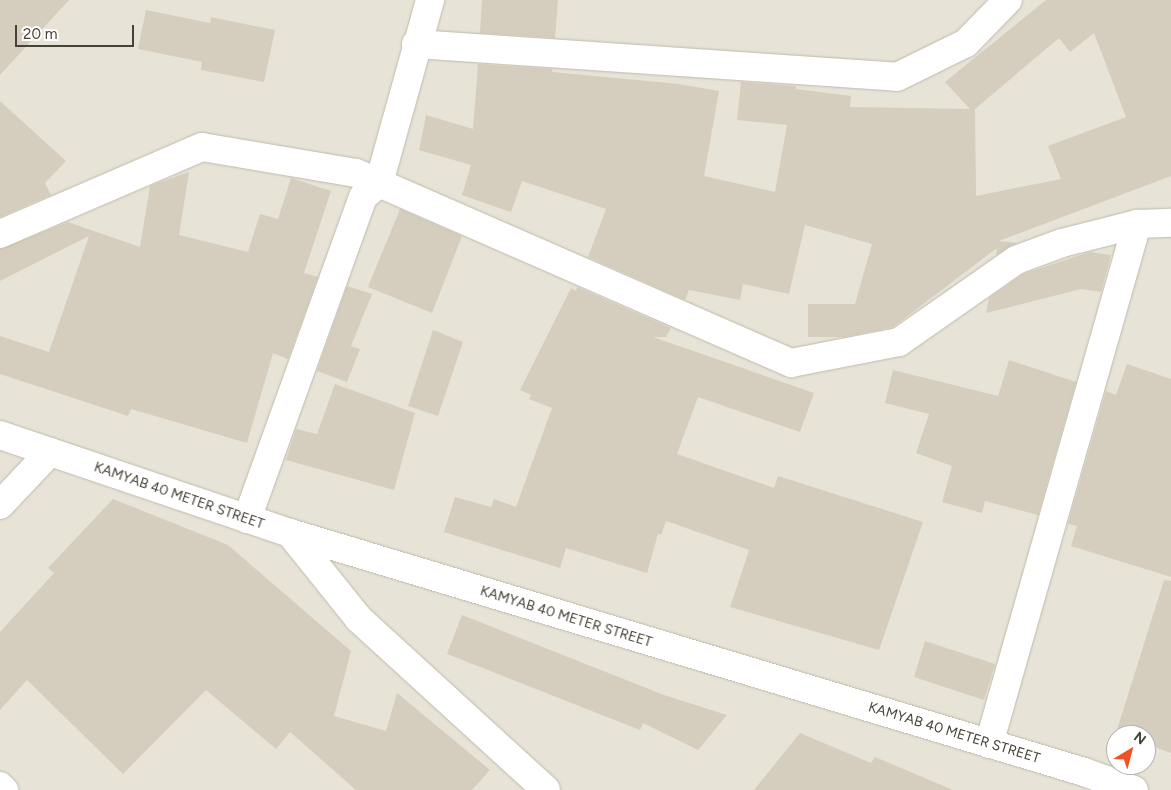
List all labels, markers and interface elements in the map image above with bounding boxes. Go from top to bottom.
scale bar [18,15,136,47]
text: 20 m [23,25,57,43]
street label: KAMYAB 40 METER STREET [92,459,266,533]
street label: KAMYAB 40 METER STREET [478,583,654,651]
street label: KAMYAB 40 METER STREET [866,699,1042,767]
north arrow [1106,725,1156,775]
text: N [1130,728,1149,748]

